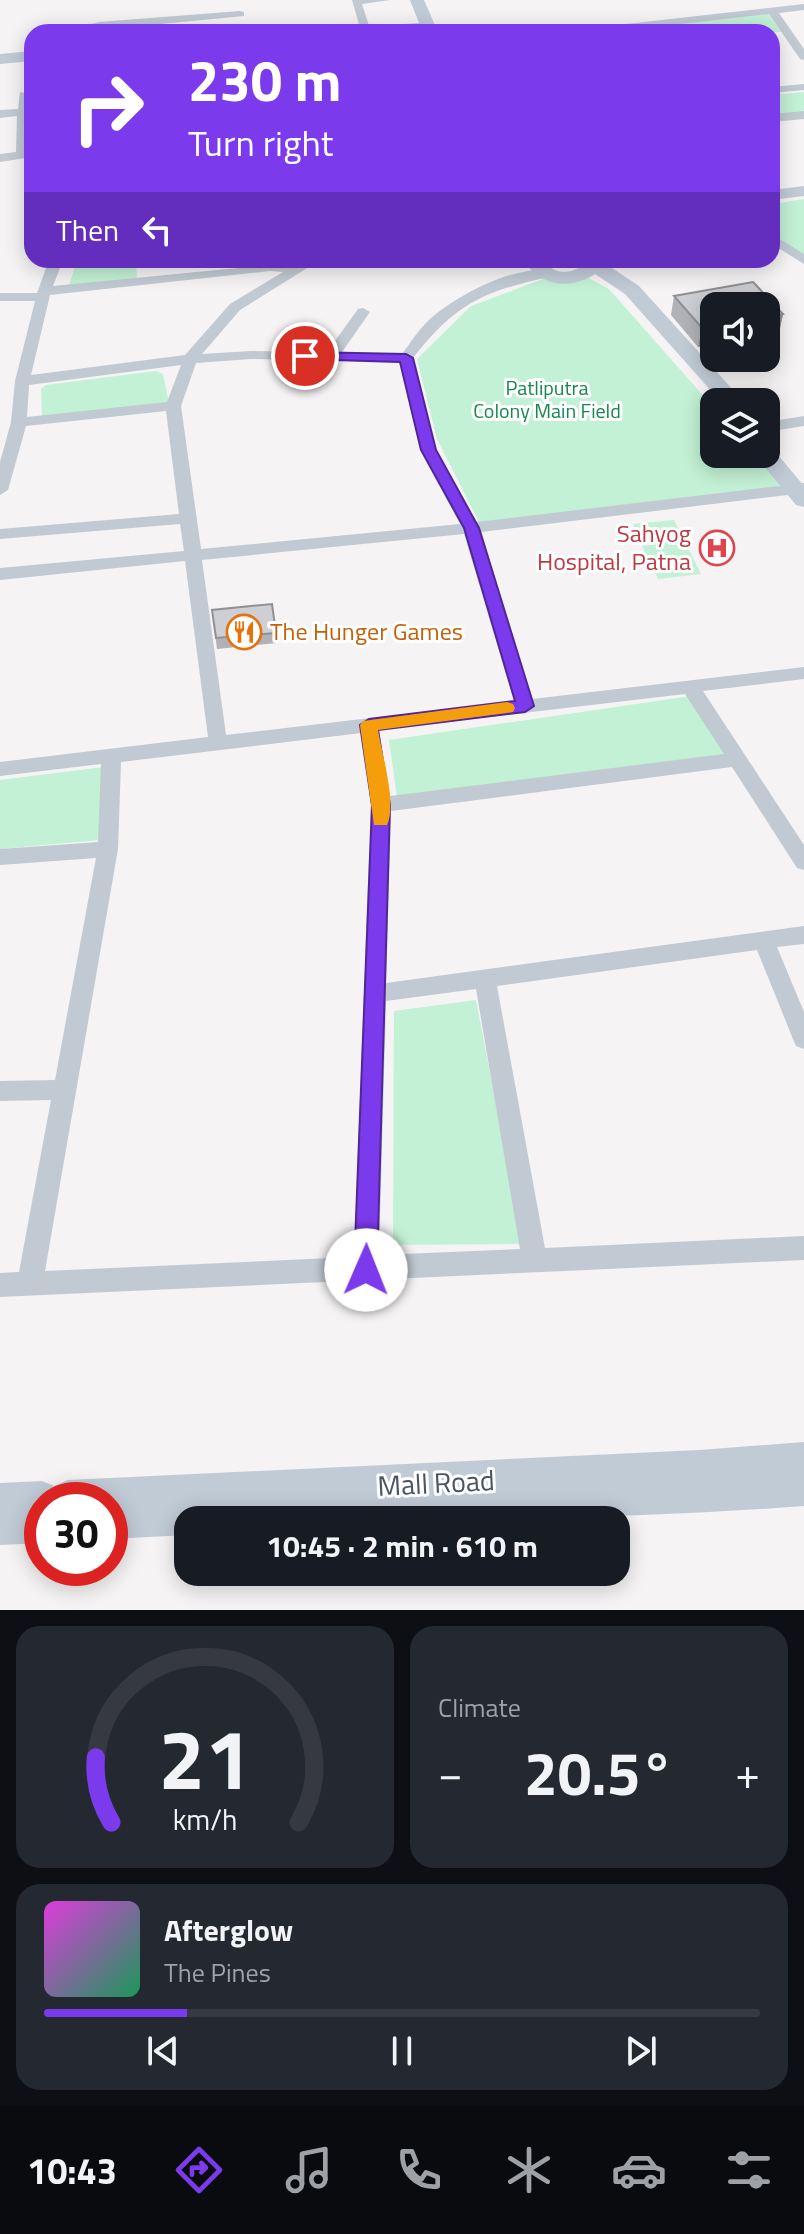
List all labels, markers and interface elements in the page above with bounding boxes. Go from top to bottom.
text: 230 m [188,38,341,123]
icon: right [56,56,160,160]
text: Turn right [188,115,333,170]
text: Then [56,207,119,253]
icon: left [135,208,179,252]
map controls [700,292,780,468]
button: sound [700,292,780,372]
pin [271,322,339,390]
icon: arrive [283,334,327,378]
park label: Patliputra Colony Main Field [473,372,621,426]
button: layers [700,388,780,468]
place label: Sahyog Hospital, Patna [537,515,691,579]
hospital icon: Sahyog Hospital, Patna [698,529,736,567]
restaurant icon: The Hunger Games [225,613,263,651]
place label: The Hunger Games [270,613,463,649]
position arrow [324,1228,408,1312]
street label: Mall Road [376,1458,496,1507]
speed limit sign: 30 [24,1482,128,1586]
text: 10:45 · 2 min · 610 m [266,1523,538,1569]
text: Climate [438,1688,521,1727]
text: 21 [158,1695,252,1821]
text: 20.5° [524,1727,674,1818]
text: − [438,1739,463,1806]
text: + [735,1739,760,1806]
text: km/h [173,1798,237,1841]
text: Afterglow [164,1907,293,1953]
text: The Pines [164,1953,271,1992]
icon: previous [141,2029,185,2073]
icon: pause [380,2029,424,2073]
icon: next [619,2029,663,2073]
icon: directions [171,2142,227,2198]
icon: music [281,2142,337,2198]
icon: phone [391,2142,447,2198]
icon: climate [501,2142,557,2198]
icon: car [611,2142,667,2198]
icon: filters [721,2142,777,2198]
text: 10:43 [27,2143,117,2198]

